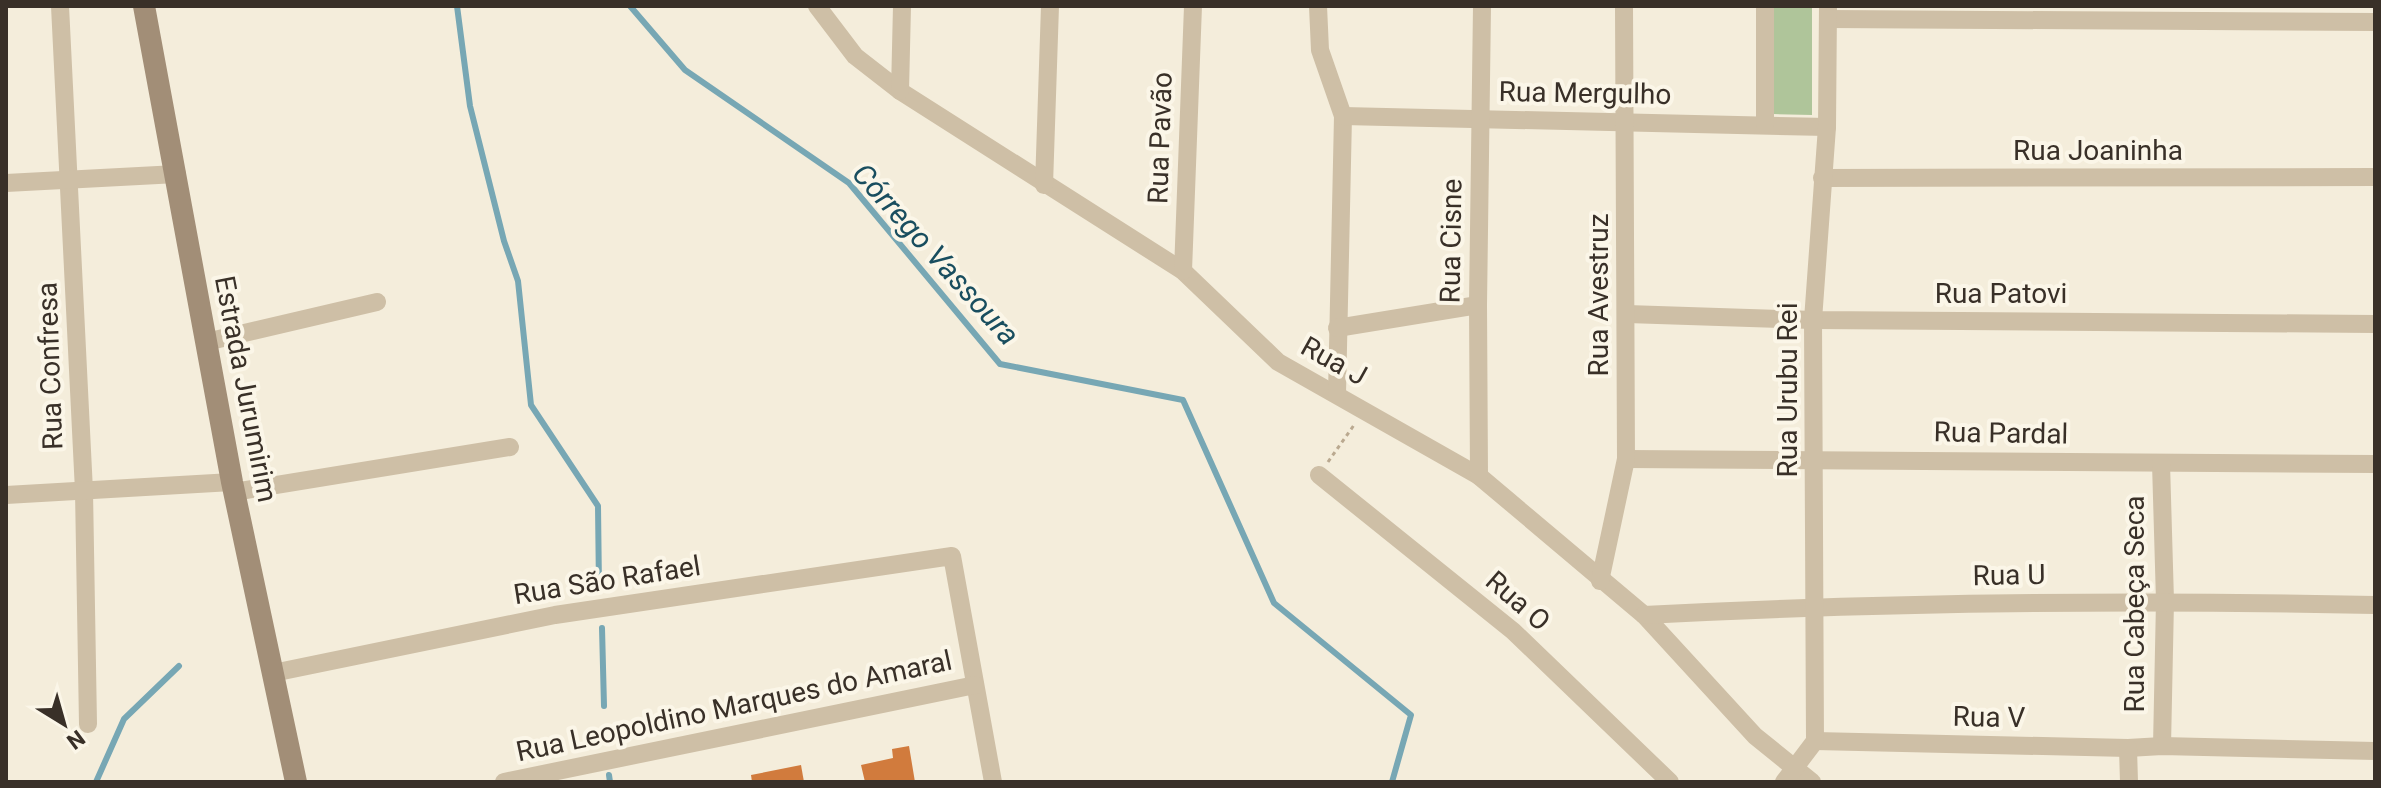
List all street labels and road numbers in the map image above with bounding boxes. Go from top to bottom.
street label: Rua Pavão [1141,71,1179,205]
street label: Rua Mergulho [1498,75,1672,111]
street label: Rua Joaninha [2013,134,2183,167]
street label: Rua Cisne [1433,178,1469,304]
street label: Rua Avestruz [1582,213,1615,377]
street label: Estrada Jurumirim [208,273,284,505]
street label: Rua Patovi [1935,277,2067,310]
street label: Rua Confresa [31,281,69,451]
street label: Rua Urubu Rei [1771,303,1804,477]
street label: Rua J [1295,330,1373,392]
street label: Rua Pardal [1933,415,2069,451]
street label: Rua Cabeça Seca [2118,495,2151,713]
street label: Rua São Rafael [511,549,703,611]
street label: Rua U [1972,558,2046,592]
street label: Rua O [1479,564,1557,638]
street label: Rua Leopoldino Marques do Amaral [513,644,955,768]
street label: Rua V [1952,700,2026,734]

